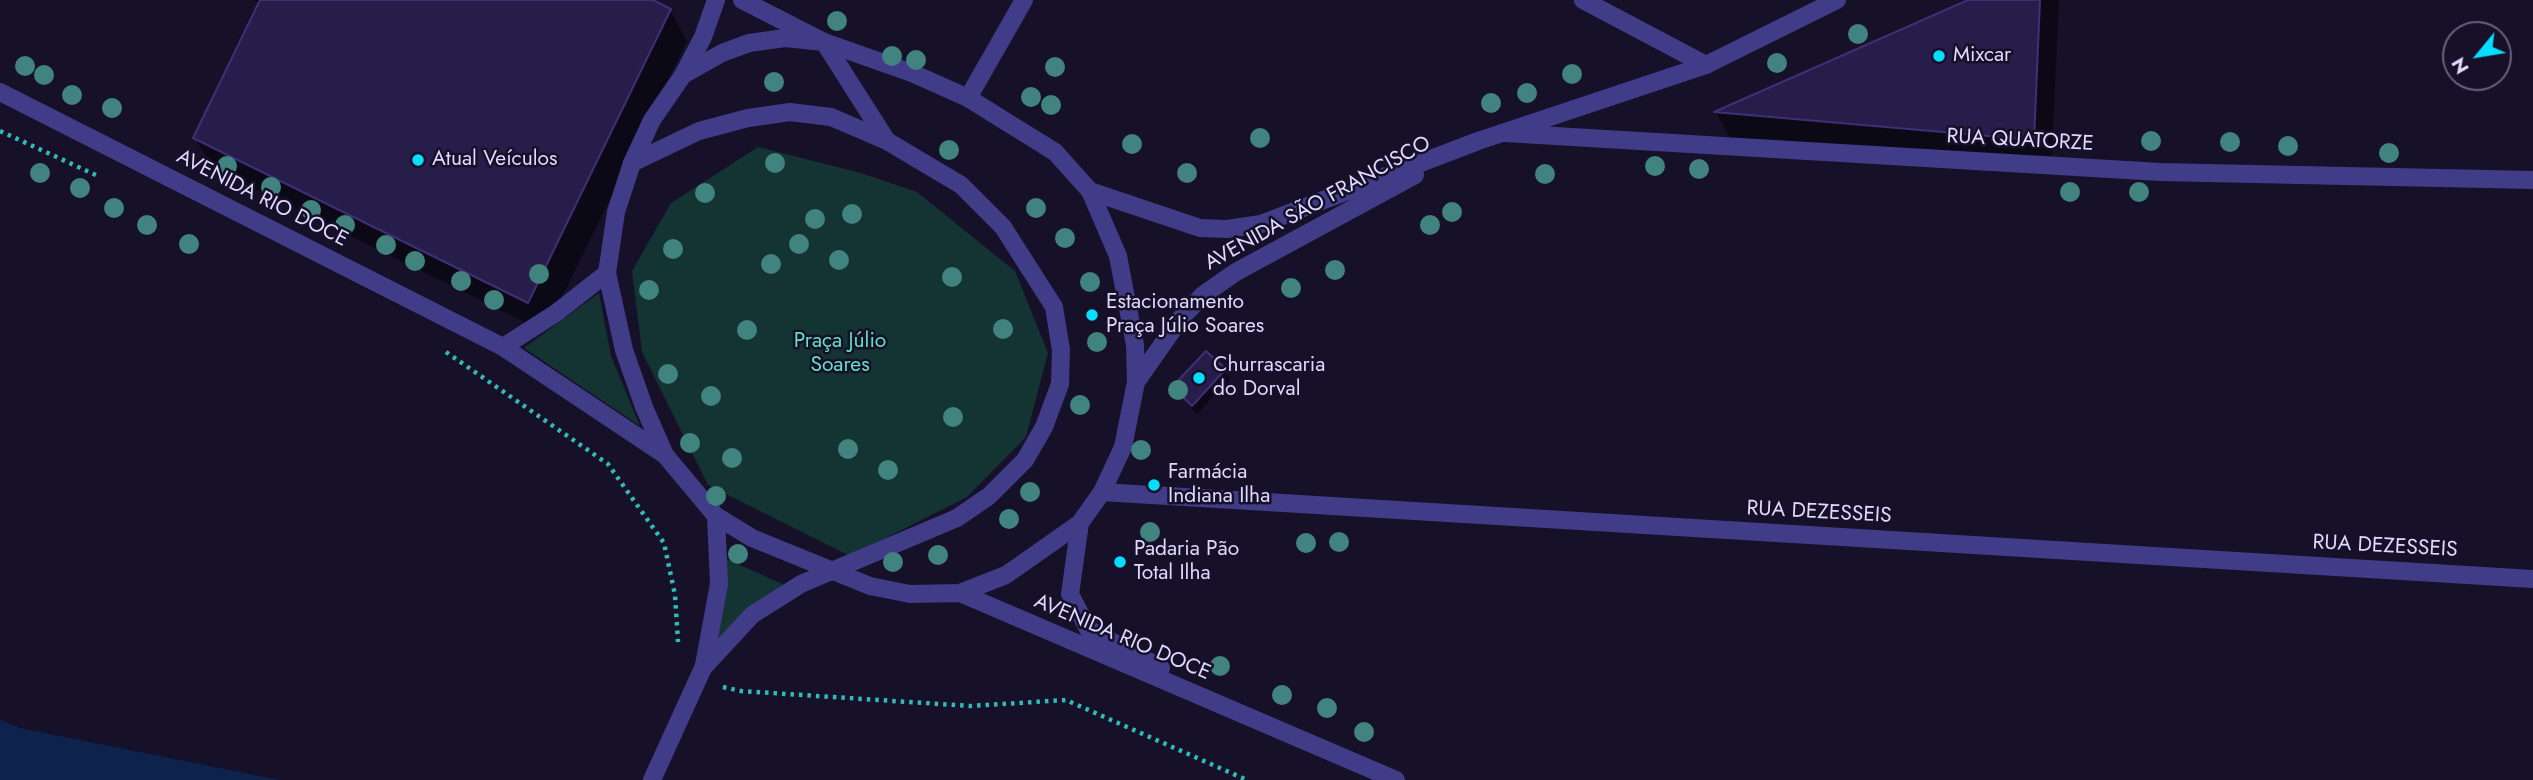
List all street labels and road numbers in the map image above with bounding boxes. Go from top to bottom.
street label: RUA QUATORZE [1946,125,2094,157]
street label: AVENIDA SÃO FRANCISCO [1201,131,1435,277]
street label: AVENIDA RIO DOCE [172,145,352,253]
street label: RUA DEZESSEIS [1746,497,1892,529]
street label: RUA DEZESSEIS [2312,531,2458,563]
street label: AVENIDA RIO DOCE [1030,589,1214,687]

